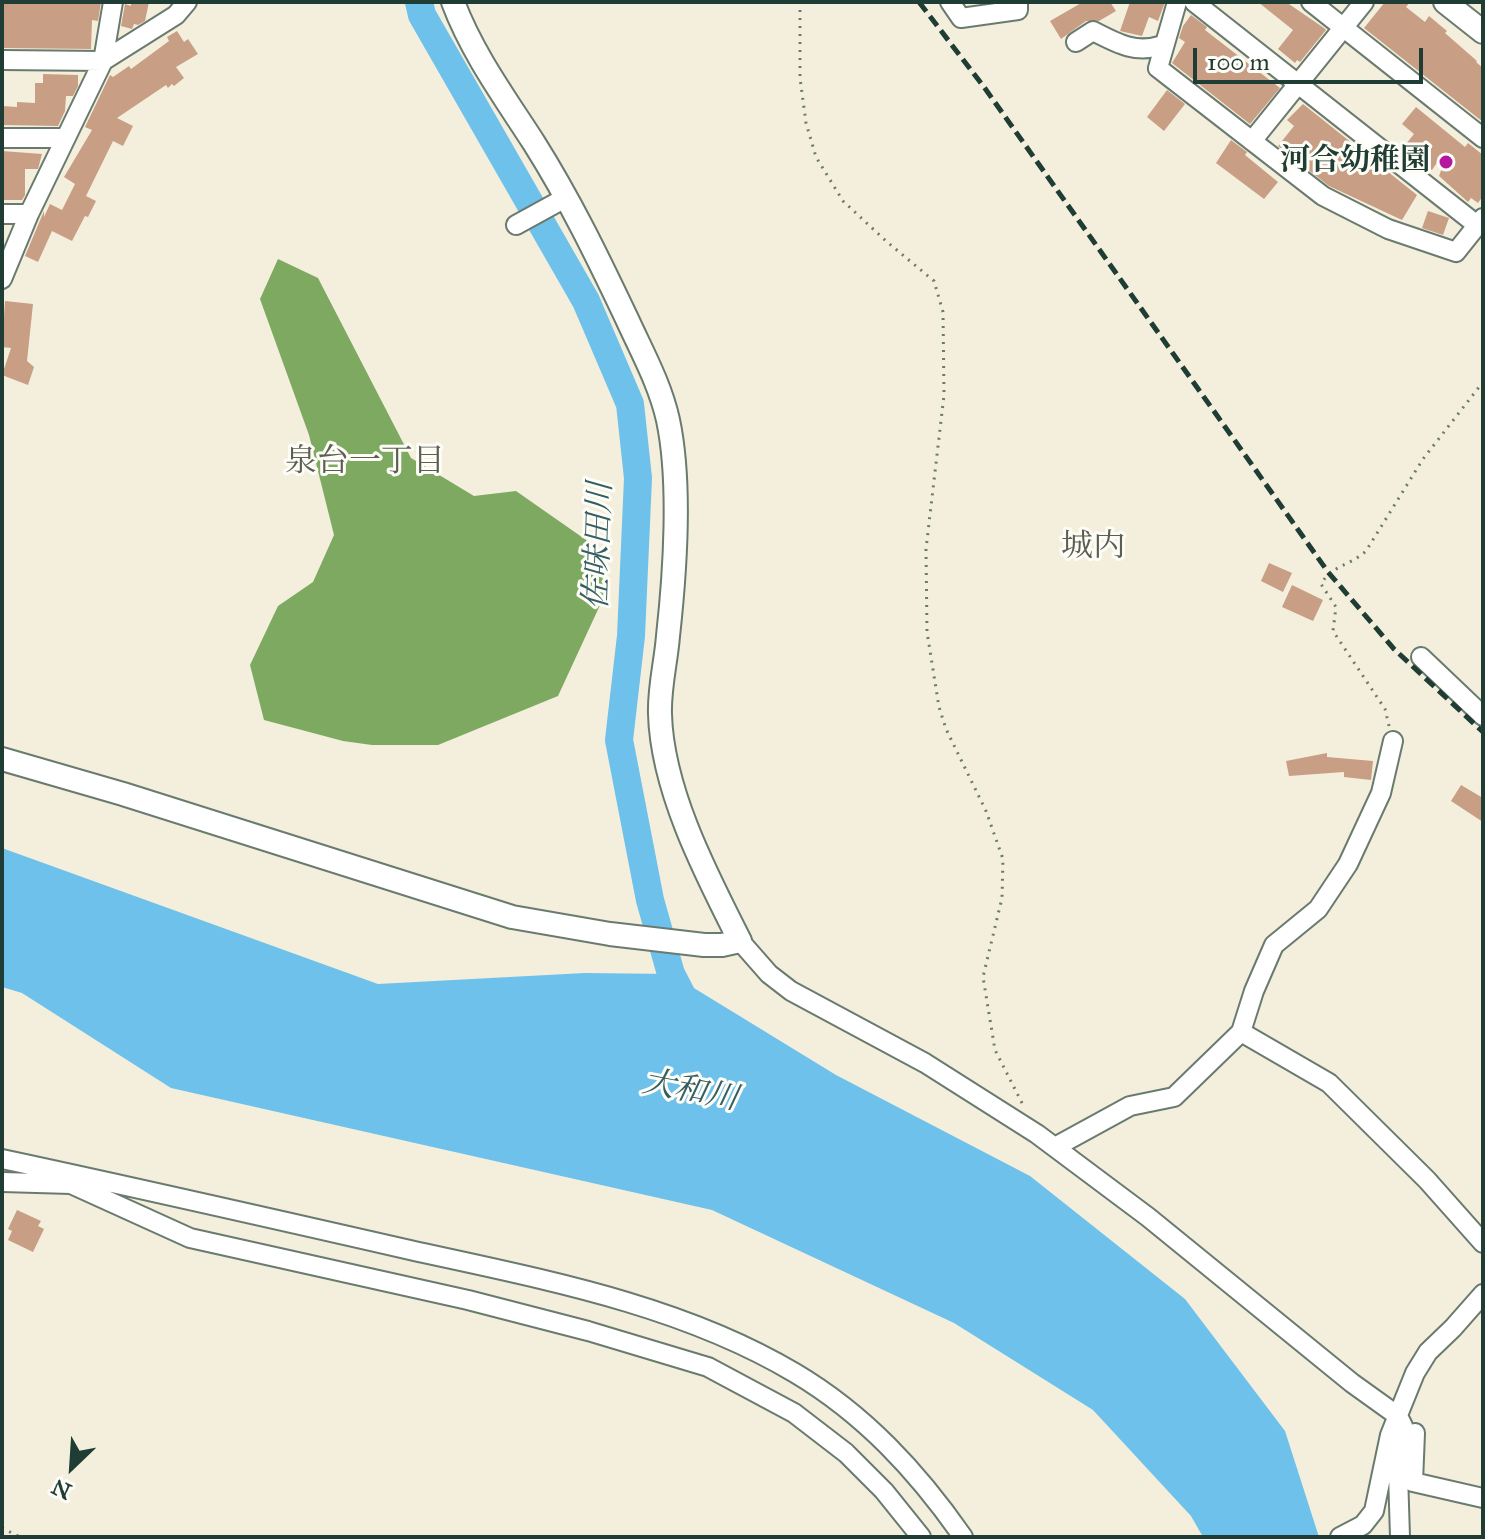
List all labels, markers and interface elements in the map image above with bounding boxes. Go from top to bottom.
scale bar [1197,32,1427,82]
text: 100 m [1207,47,1270,77]
place label: 河合幼稚園 [1280,144,1430,180]
marker: 河合幼稚園 [1437,153,1455,171]
district label: 泉台一丁目 [285,444,445,482]
water label: 佐味田川 [579,481,621,611]
district label: 城内 [1061,529,1125,567]
water label: 大和川 [639,1064,741,1120]
north arrow [32,1427,112,1507]
text: N [47,1473,76,1505]

